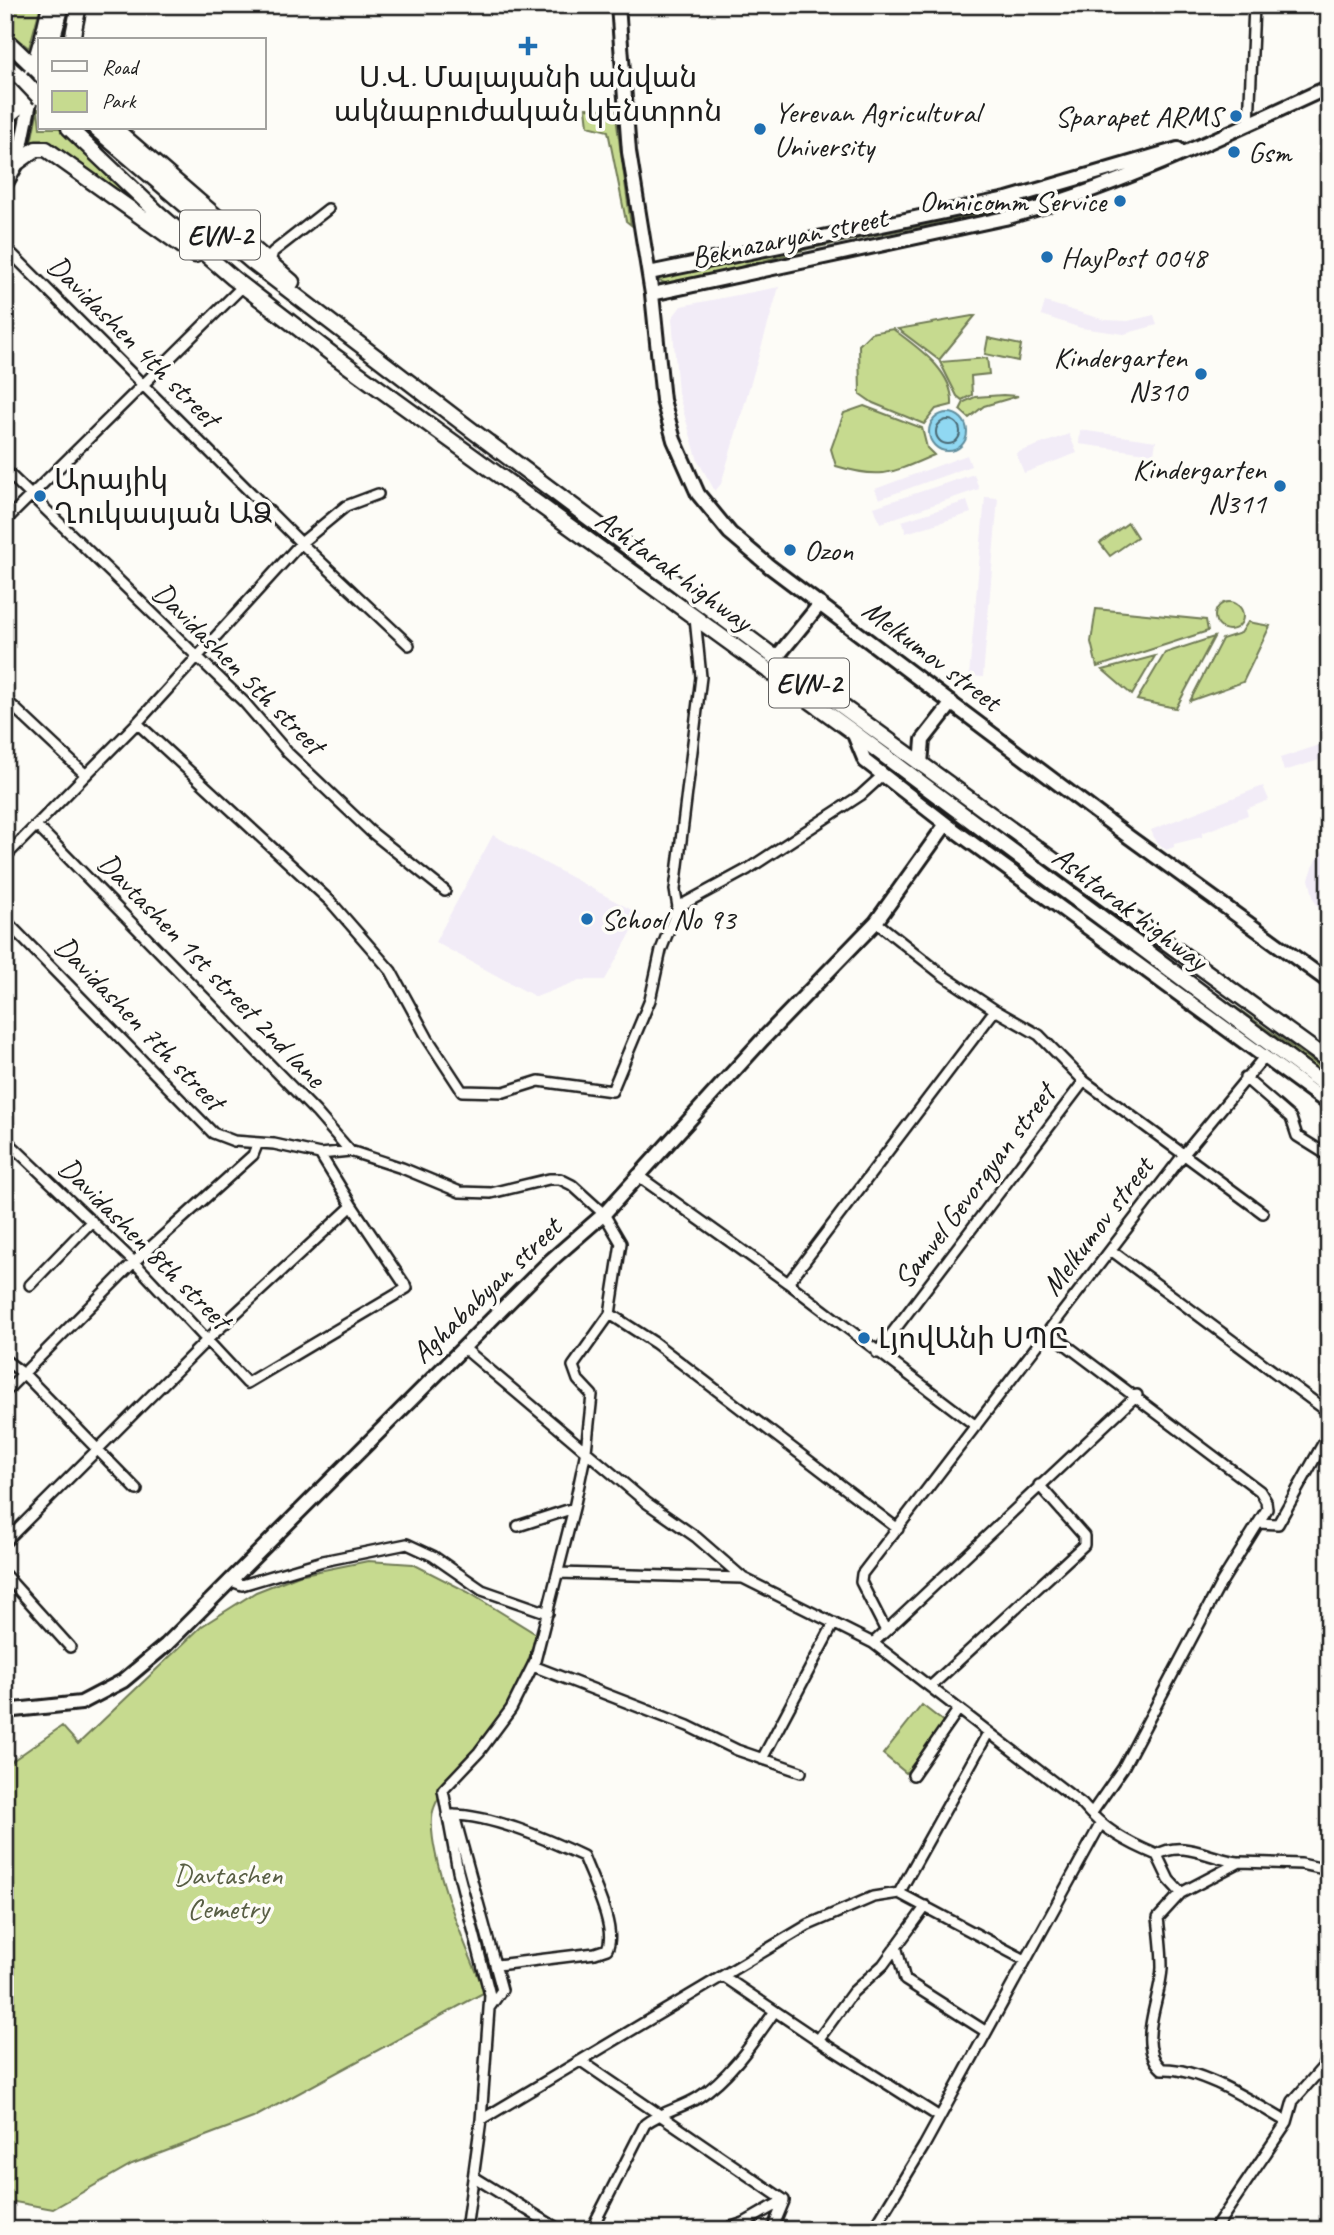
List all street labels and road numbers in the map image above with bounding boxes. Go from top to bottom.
street label: Beknazaryan street [688,197,893,276]
road number: EVN-2 [180,210,260,260]
street label: Davidashen 4th street [40,247,231,438]
street label: Ashtarak highway [588,500,762,641]
street label: Davidashen 5th street [145,574,336,765]
street label: Melkumov street [855,591,1011,721]
road number: EVN-2 [769,658,849,708]
street label: Ashtarak highway [1045,837,1217,980]
street label: Davtashen 1st street 2nd lane [90,844,336,1097]
street label: Davidashen 7th street [47,927,236,1121]
street label: Samvel Gevorqyan street [885,1073,1066,1296]
street label: Melkumov street [1033,1147,1163,1303]
street label: Davidashen 8th street [51,1149,242,1340]
street label: Aghababyan street [403,1207,571,1371]

